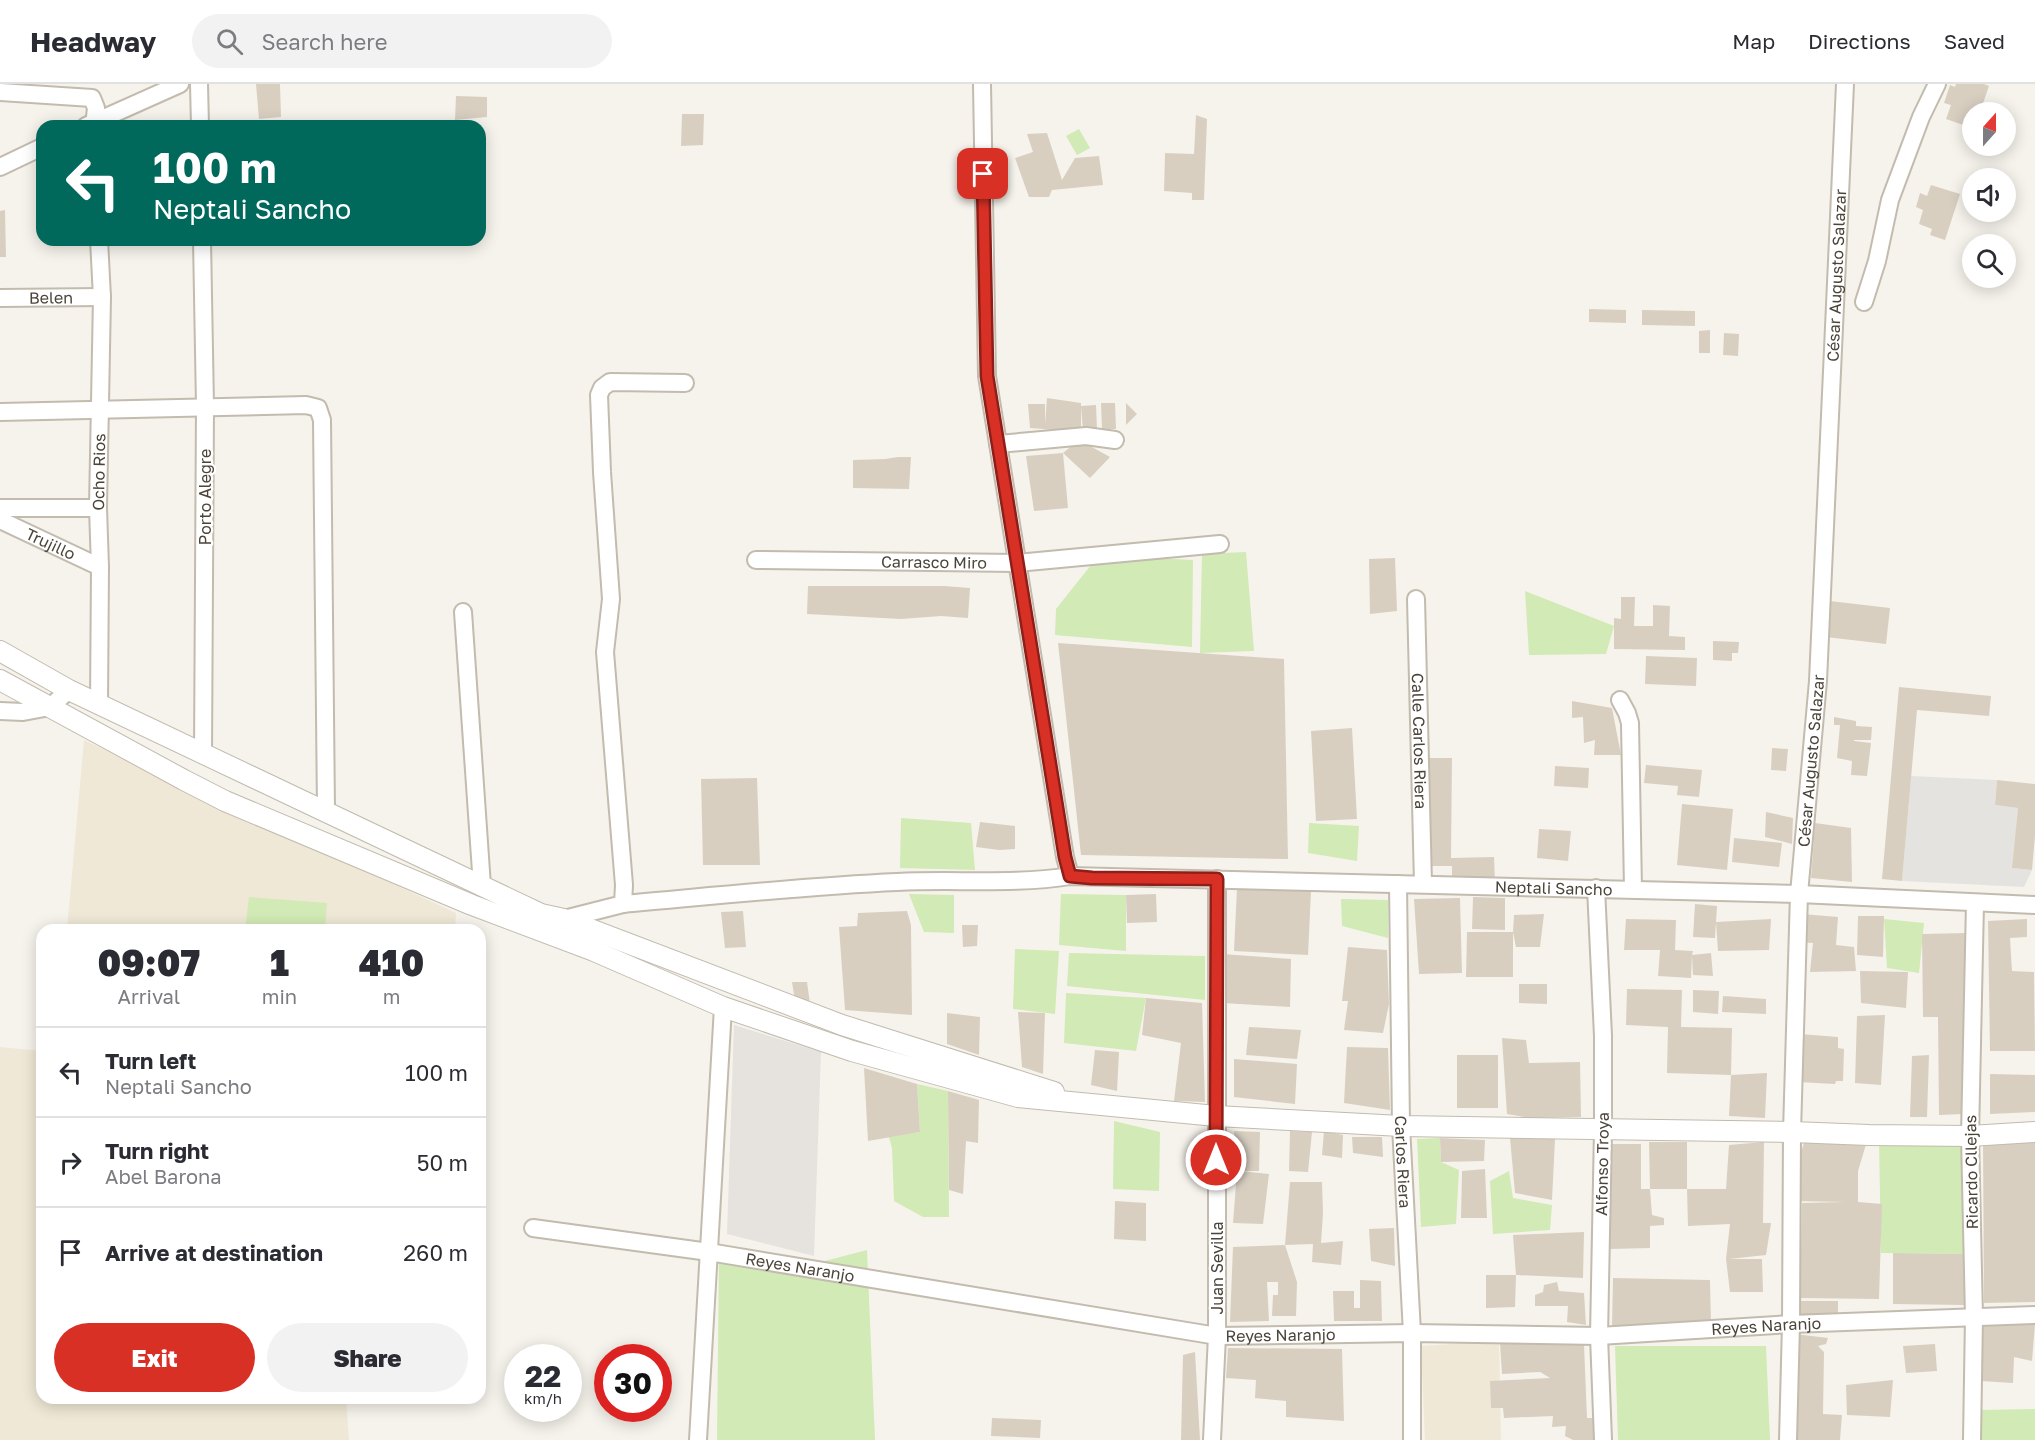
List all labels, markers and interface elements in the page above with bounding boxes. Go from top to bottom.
search box [192,14,612,68]
text: Headway [30,25,156,58]
icon: search [213,25,246,58]
text: Search here [261,28,387,55]
text: Map [1732,28,1775,54]
text: Directions [1808,28,1911,54]
text: Saved [1944,28,2005,54]
north arrow [1962,102,2016,156]
map controls [1962,102,2016,288]
text: 100 m [153,142,276,192]
icon: left [54,144,132,222]
pin [957,148,1008,199]
icon: arrive [966,157,999,190]
button: sound [1962,168,2016,222]
street label: César Augusto Salazar [1822,189,1850,362]
text: Neptali Sancho [153,193,351,225]
button: search [1962,234,2016,288]
street label: Belen [29,287,73,308]
street label: Ocho Rios [88,433,109,511]
street label: Porto Alegre [195,449,215,545]
street label: Trujillo [23,524,79,564]
street label: Carrasco Miro [881,551,987,573]
street label: Calle Carlos Riera [1408,673,1431,809]
street label: César Augusto Salazar [1793,674,1828,848]
street label: Neptali Sancho [1495,876,1613,899]
text: 09:07 [98,941,200,984]
text: 1 [270,941,289,984]
text: 410 [359,941,424,984]
text: Arrival [118,984,180,1008]
text: min [262,984,297,1008]
text: m [383,984,400,1008]
text: Turn left [105,1047,196,1074]
icon: left [54,1056,87,1089]
text: 100 m [405,1059,468,1086]
text: Neptali Sancho [105,1074,252,1098]
street label: Alfonso Troya [1591,1112,1613,1216]
street label: Carlos Riera [1391,1115,1415,1209]
street label: Ricardo Cllejas [1960,1115,1982,1229]
position arrow [1184,1128,1248,1192]
text: Turn right [105,1137,209,1164]
icon: right [54,1146,87,1179]
text: 50 m [417,1149,468,1176]
text: Abel Barona [105,1164,222,1188]
street label: Juan Sevilla [1207,1221,1227,1315]
icon: arrive [54,1236,87,1269]
text: Arrive at destination [105,1239,323,1266]
text: 260 m [403,1239,468,1266]
street label: Reyes Naranjo [744,1248,856,1286]
street label: Reyes Naranjo [1710,1313,1822,1339]
button: Exit [54,1323,255,1392]
button: Share [267,1323,468,1392]
street label: Reyes Naranjo [1225,1324,1336,1346]
speed limit sign: 30 [594,1344,672,1422]
text: 22 [525,1358,561,1394]
text: km/h [524,1389,562,1407]

